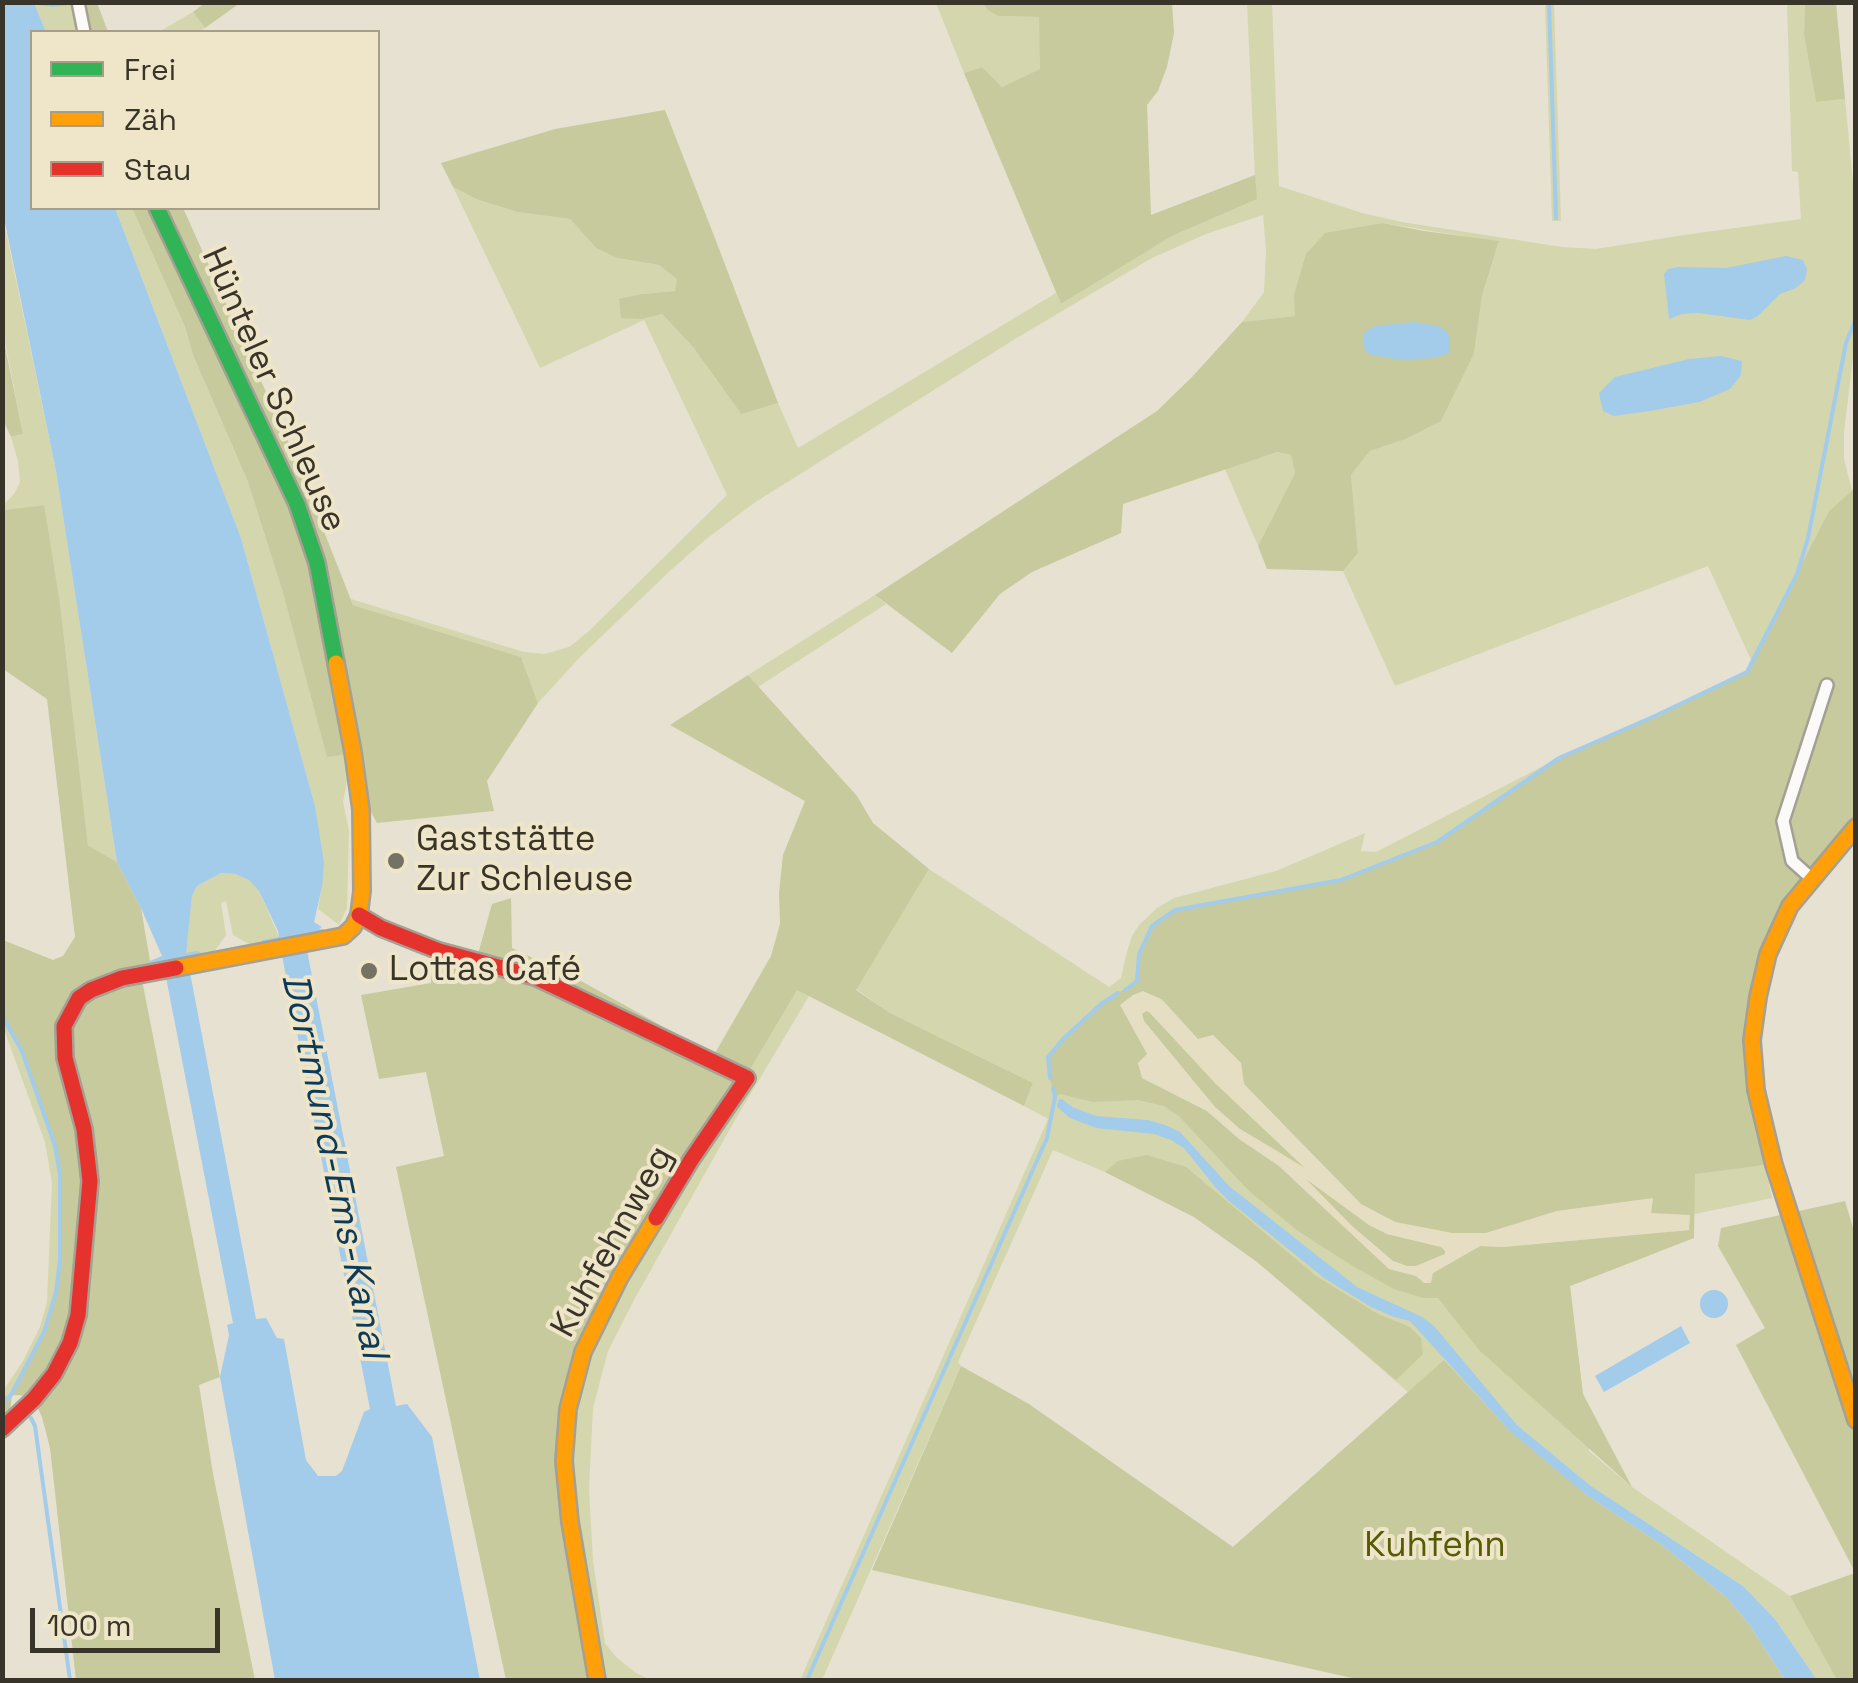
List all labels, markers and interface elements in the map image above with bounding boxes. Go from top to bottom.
legend [30,30,380,210]
text: Frei [124,50,176,89]
text: Zäh [124,100,177,139]
text: Stau [124,150,191,189]
street label: Hünteler Schleuse [191,241,355,539]
place label: Gaststätte Zur Schleuse [416,820,633,902]
marker: Gaststätte Zur Schleuse [385,850,407,872]
place label: Lottas Café [389,950,581,992]
marker: Lottas Café [358,960,380,982]
water label: Dortmund-Ems-Kanal [270,970,396,1362]
street label: Kuhfehnweg [543,1139,683,1345]
park label: Kuhfehn [1364,1526,1506,1568]
scale bar [35,1588,225,1650]
text: 100 m [47,1606,132,1645]

